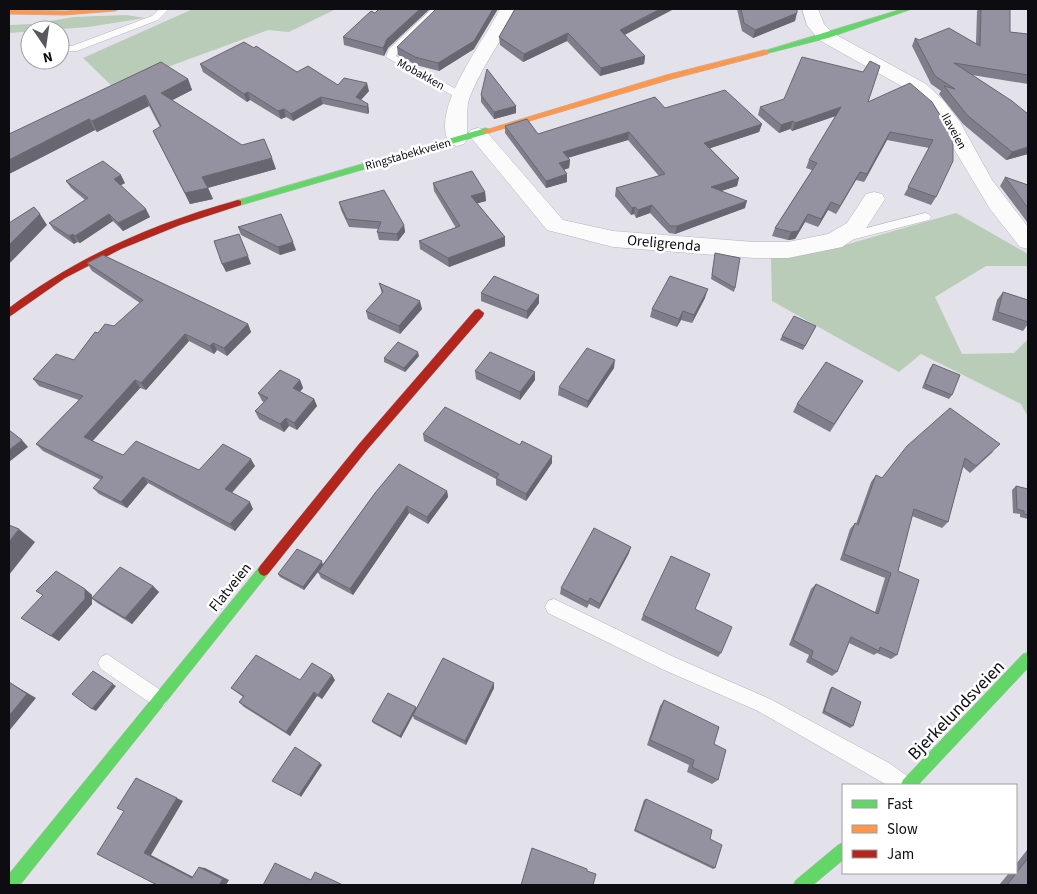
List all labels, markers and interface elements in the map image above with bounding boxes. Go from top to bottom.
north arrow [20,20,70,70]
text: N [41,46,54,67]
street label: Mobakken [394,54,448,94]
street label: Ilaveien [937,110,971,153]
street label: Ringstabekkveien [363,134,453,175]
street label: Oreligrenda [626,230,702,257]
street label: Flatveien [204,558,257,616]
street label: Bjerkelundsveien [902,655,1010,766]
legend [842,784,1017,874]
text: Fast [887,794,913,815]
text: Slow [887,819,918,840]
text: Jam [887,844,914,865]

